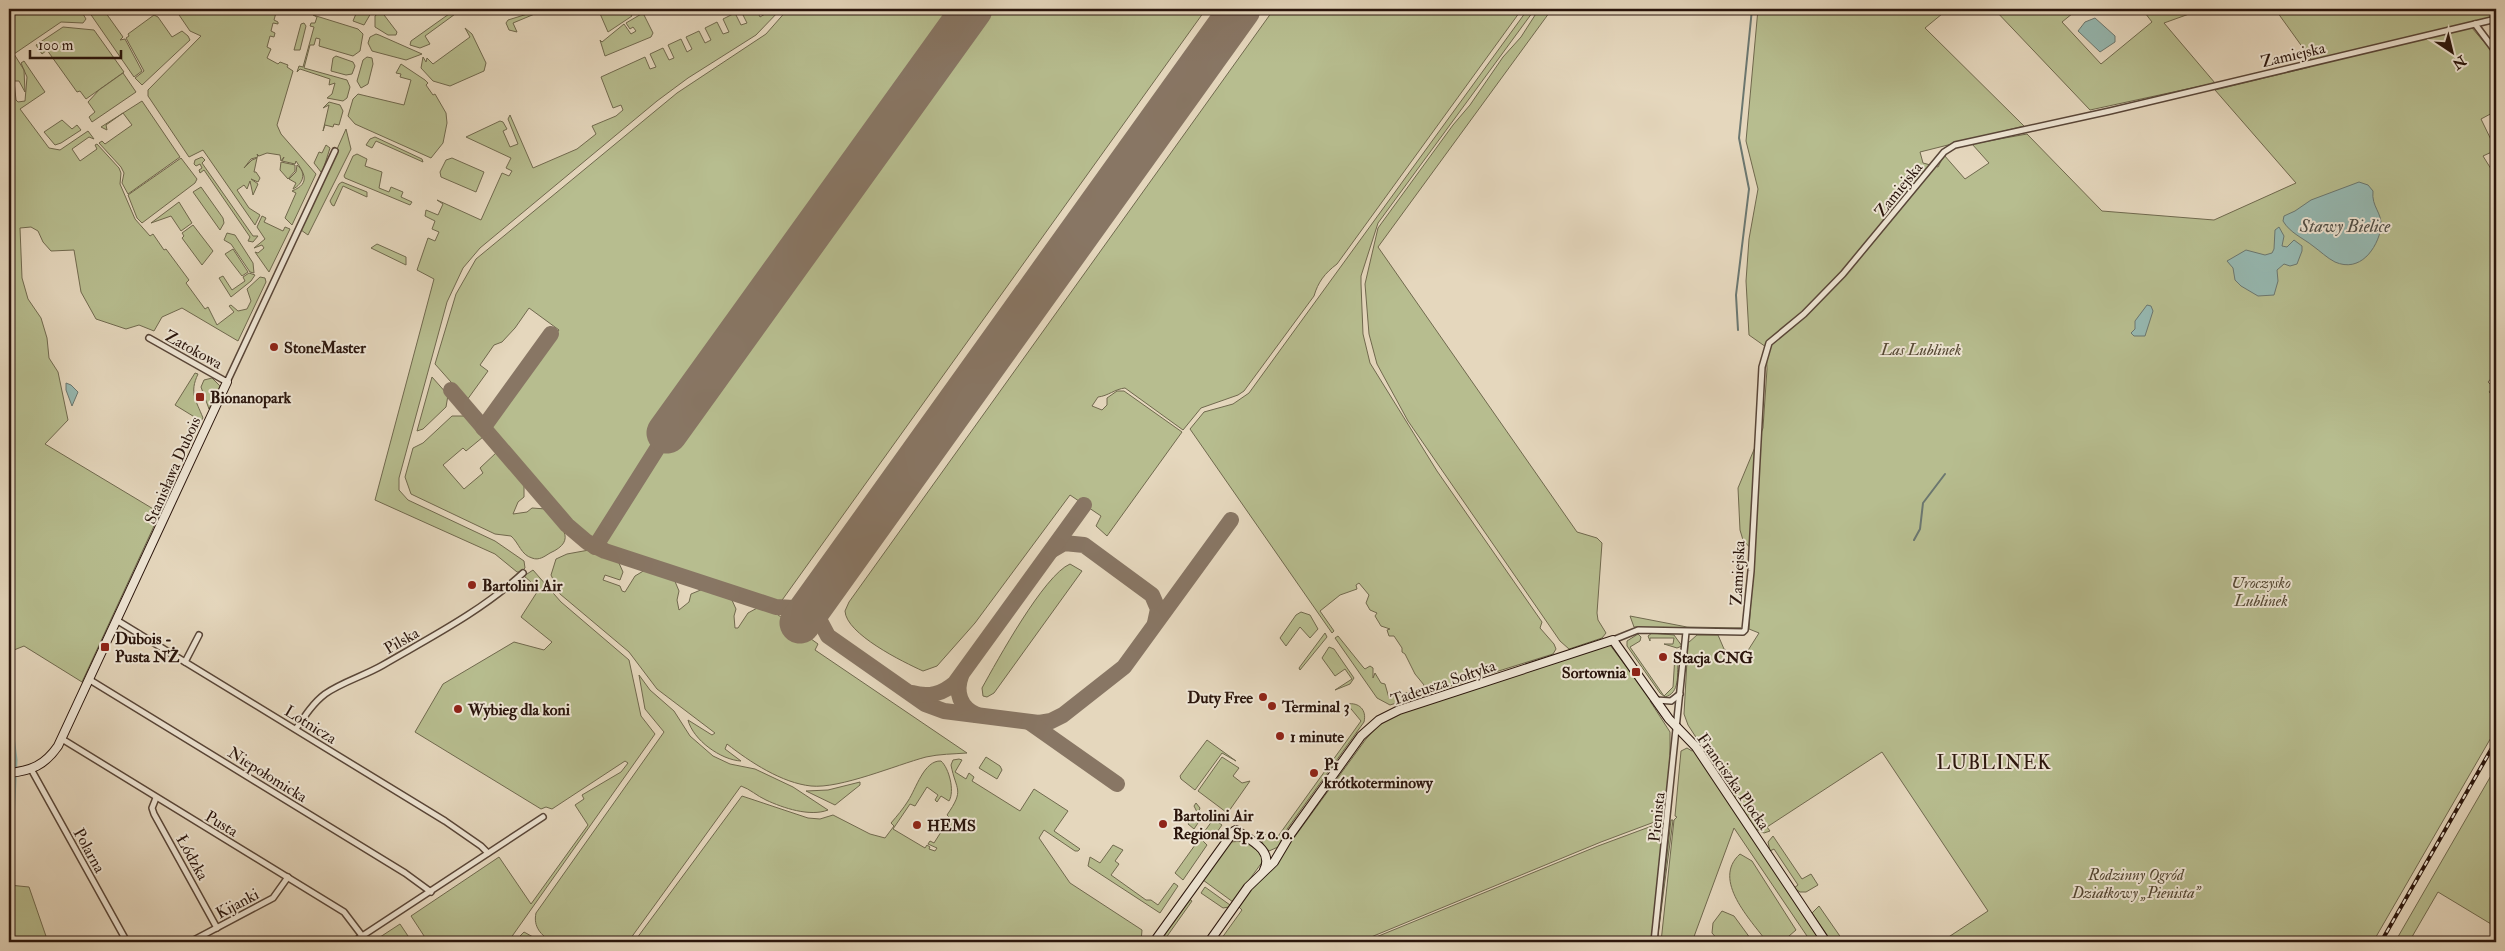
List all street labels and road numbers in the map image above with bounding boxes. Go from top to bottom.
street label: Zamiejska [2259,38,2328,72]
street label: Zamiejska [1871,158,1927,221]
street label: Zatokowa [161,326,226,374]
street label: Stanisława Dubois [140,414,206,527]
street label: Zamiejska [1726,540,1750,606]
street label: Pilska [380,623,423,659]
street label: Tadeusza Sołtyka [1388,656,1499,710]
street label: Lotnicza [281,701,341,749]
street label: Franciszka Plocka [1692,729,1774,834]
street label: Niepołomicka [224,743,311,808]
street label: Pienista [1644,791,1670,843]
street label: Pusta [201,806,242,842]
street label: Polarna [69,825,110,877]
street label: Łódzka [171,831,213,884]
street label: Kijanki [213,884,262,923]

